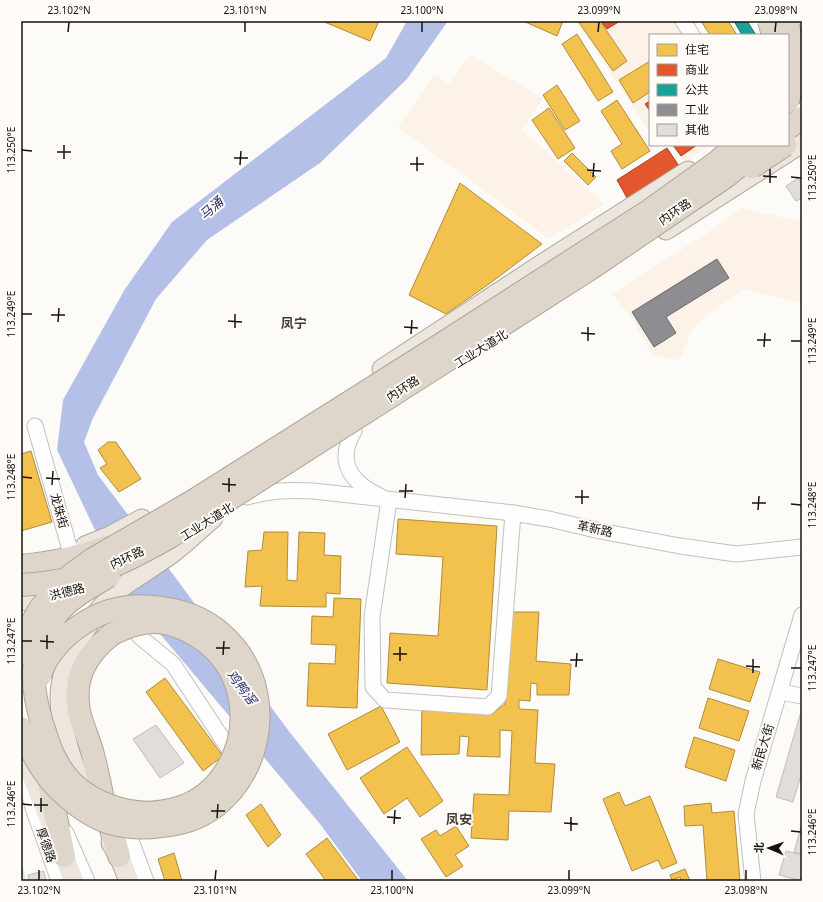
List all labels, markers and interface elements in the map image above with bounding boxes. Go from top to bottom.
text: 23.102°N [47,3,91,17]
text: 23.101°N [223,3,267,17]
text: 23.100°N [400,3,444,17]
text: 23.099°N [577,3,621,17]
text: 23.098°N [754,3,798,17]
legend [649,34,789,146]
text: 住宅 [685,41,709,58]
text: 商业 [685,61,709,78]
text: 公共 [685,81,709,98]
text: 工业 [685,101,709,118]
text: 其他 [685,121,709,138]
text: 113.250°E [4,127,18,173]
text: 113.250°E [805,155,819,201]
water label: 马涌 [195,191,228,223]
street label: 内环路 [655,194,694,229]
text: 113.249°E [4,291,18,337]
district label: 凤宁 [281,314,307,332]
text: 113.249°E [805,318,819,364]
street label: 工业大道北 [451,325,511,372]
street label: 内环路 [383,372,422,406]
text: 113.248°E [4,454,18,500]
text: 113.248°E [805,482,819,528]
street label: 龙珠街 [46,491,73,531]
street label: 工业大道北 [177,498,237,545]
street label: 革新路 [576,516,614,541]
street label: 内环路 [107,542,147,573]
street label: 洪德路 [47,579,86,604]
text: 113.247°E [4,618,18,664]
text: 113.247°E [805,645,819,691]
water label: 鸡鸭滘 [223,666,262,710]
street label: 新民大街 [747,721,778,772]
text: 113.246°E [4,781,18,827]
text: 113.246°E [805,809,819,855]
district label: 凤安 [446,810,472,828]
street label: 厚德路 [33,825,60,865]
north arrow [749,828,789,868]
text: 北 [751,842,766,853]
text: 23.102°N [17,883,61,897]
text: 23.101°N [193,883,237,897]
text: 23.100°N [370,883,414,897]
text: 23.099°N [547,883,591,897]
text: 23.098°N [724,883,768,897]

